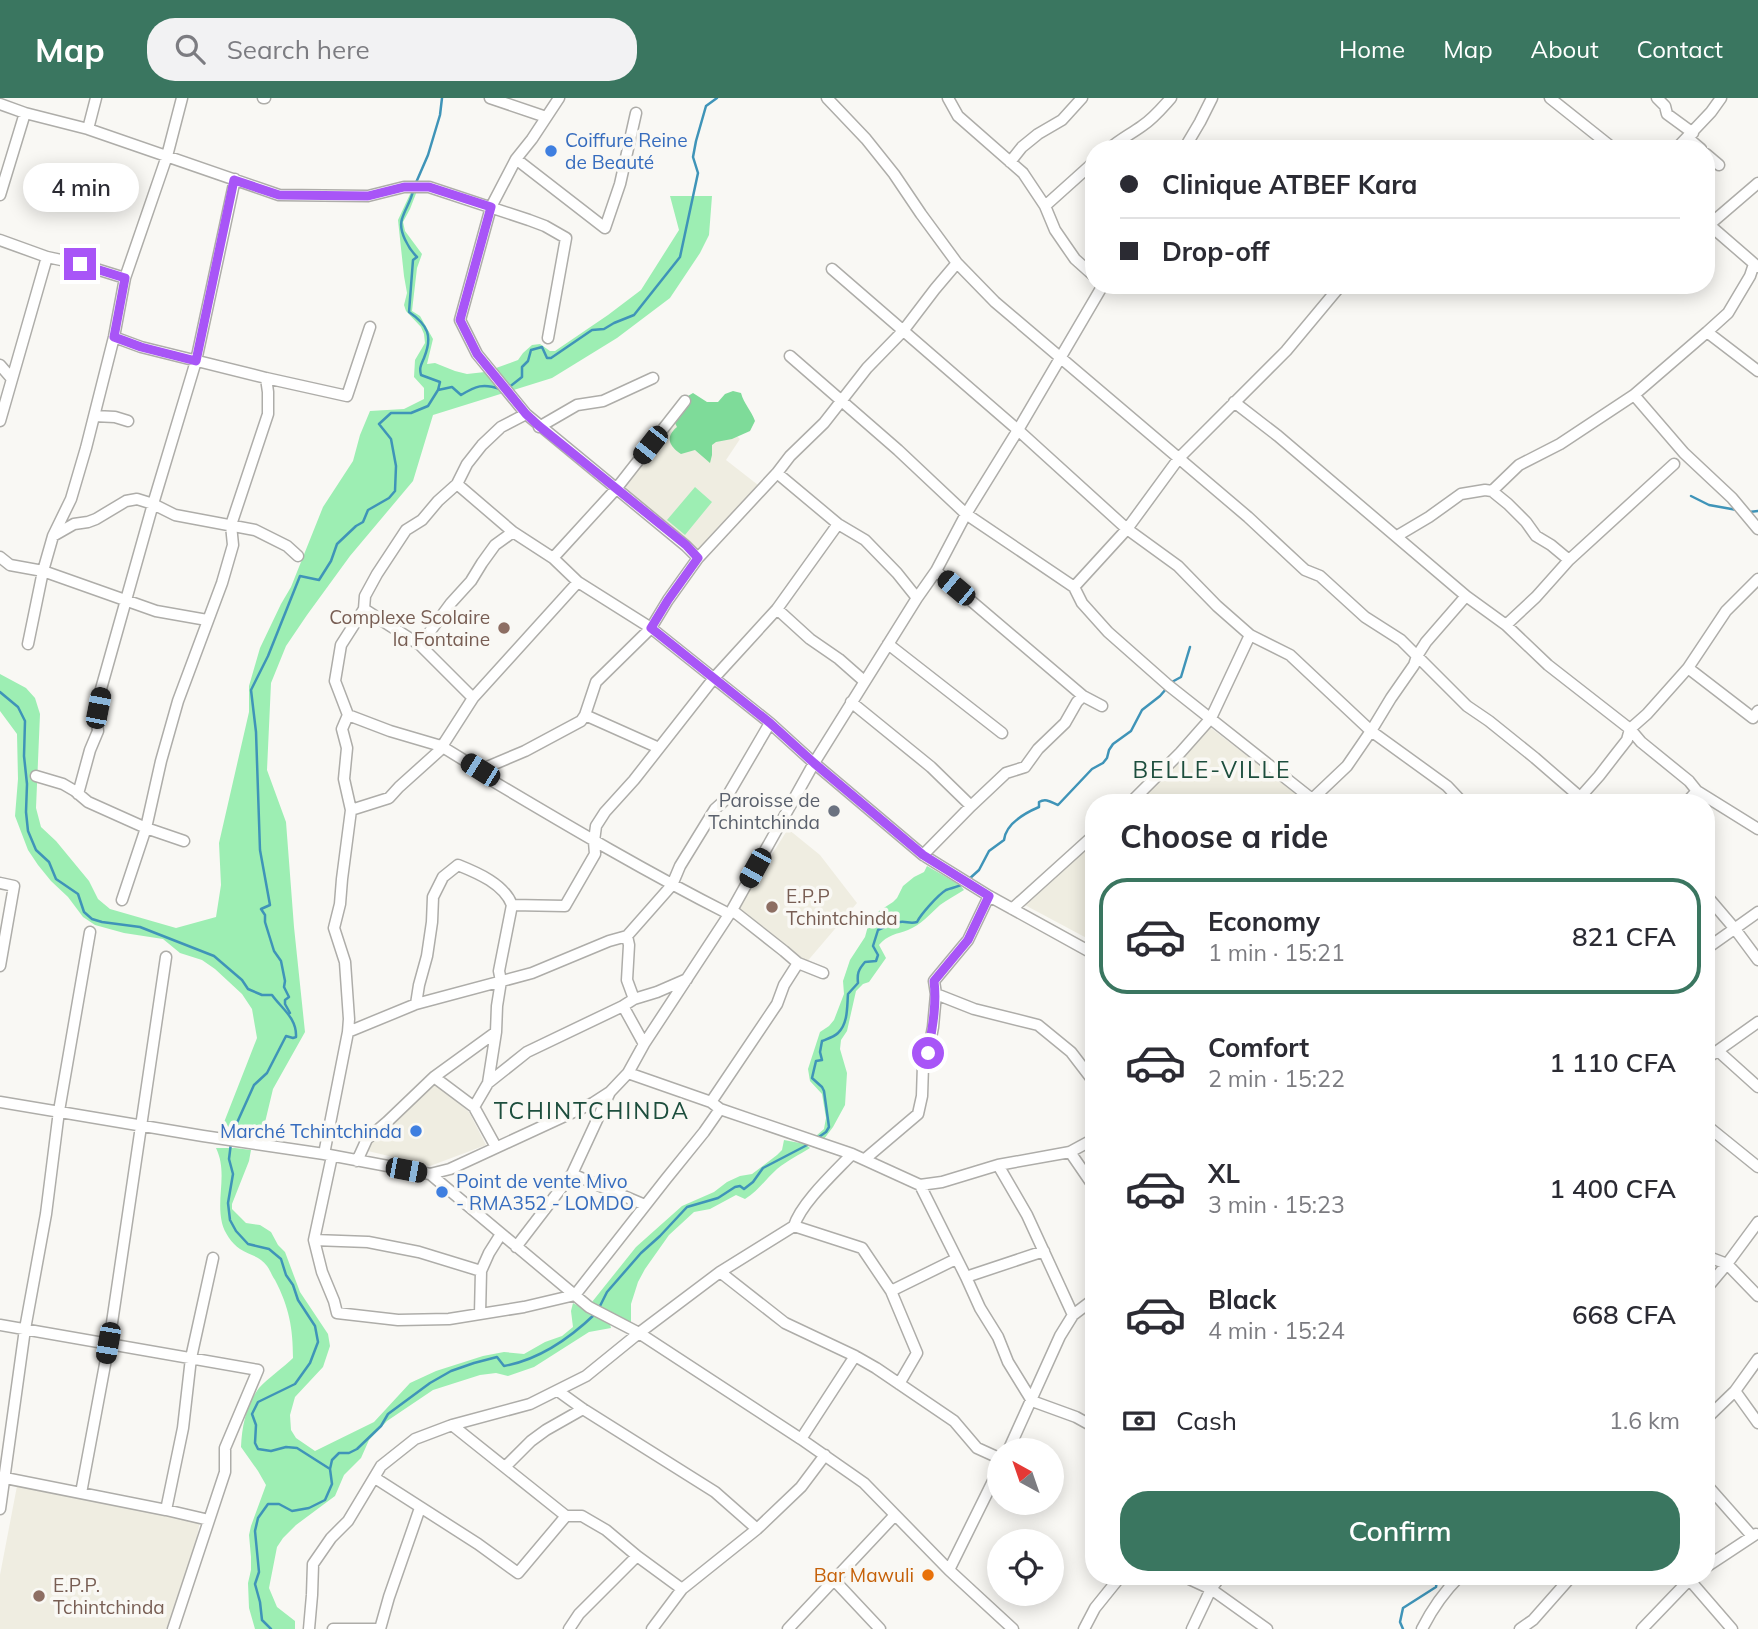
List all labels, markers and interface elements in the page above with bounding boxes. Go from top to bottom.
search box [147,18,637,81]
text: Map [35,29,105,70]
icon: search [171,30,209,68]
text: Search here [227,33,370,66]
text: Home [1339,34,1405,64]
text: Map [1443,34,1493,64]
text: About [1531,34,1599,64]
text: Contact [1637,34,1723,64]
place label: Coiffure Reine de Beauté [565,128,688,174]
marker: Coiffure Reine de Beauté [543,143,559,159]
callout: 4 min [22,162,138,212]
text: Clinique ATBEF Kara [1162,168,1417,201]
text: 4 min [51,173,111,202]
text: Drop-off [1162,235,1269,268]
route end [64,248,96,280]
car [629,422,672,468]
car [934,566,979,610]
place label: Complexe Scolaire la Fontaine [329,605,490,651]
marker: Complexe Scolaire la Fontaine [496,620,512,636]
car [84,685,113,731]
car [457,750,504,790]
district label: BELLE-VILLE [1132,755,1292,784]
place label: Paroisse de Tchintchinda [708,788,820,834]
marker: Paroisse de Tchintchinda [826,803,842,819]
text: Choose a ride [1120,816,1328,856]
car [736,845,775,891]
place label: E.P.P Tchintchinda [786,884,898,930]
marker: E.P.P Tchintchinda [764,899,780,915]
icon: car [1124,905,1187,968]
text: Economy [1208,905,1320,938]
text: 821 CFA [1572,920,1676,953]
text: 1 min · 15:21 [1208,938,1345,967]
icon: car [1124,1031,1187,1094]
text: Comfort [1208,1031,1309,1064]
route start [912,1037,944,1069]
text: 1 110 CFA [1549,1046,1676,1079]
text: 2 min · 15:22 [1208,1064,1345,1093]
district label: TCHINTCHINDA [494,1096,690,1125]
place label: Marché Tchintchinda [220,1119,402,1143]
marker: Marché Tchintchinda [408,1123,424,1139]
car [384,1156,429,1184]
icon: car [1124,1157,1187,1220]
text: XL [1208,1157,1240,1190]
place label: Point de vente Mivo - RMA352 - LOMDO [456,1169,634,1215]
text: 1 400 CFA [1549,1172,1676,1205]
marker: Point de vente Mivo - RMA352 - LOMDO [434,1184,450,1200]
text: 3 min · 15:23 [1208,1190,1345,1219]
icon: car [1124,1283,1187,1346]
text: Black [1208,1283,1276,1316]
text: 668 CFA [1572,1298,1676,1331]
text: 4 min · 15:24 [1208,1316,1345,1345]
car [95,1320,122,1366]
icon: cash [1120,1402,1158,1440]
text: Cash [1176,1404,1237,1437]
text: 1.6 km [1609,1406,1680,1435]
north arrow [987,1438,1064,1516]
map controls [987,1438,1064,1606]
button: Confirm [1120,1491,1680,1571]
button: locate [987,1529,1064,1606]
place label: Bar Mawuli [814,1563,914,1587]
marker: Bar Mawuli [920,1567,936,1583]
place label: E.P.P. Tchintchinda [53,1573,165,1619]
marker: E.P.P. Tchintchinda [31,1588,47,1604]

